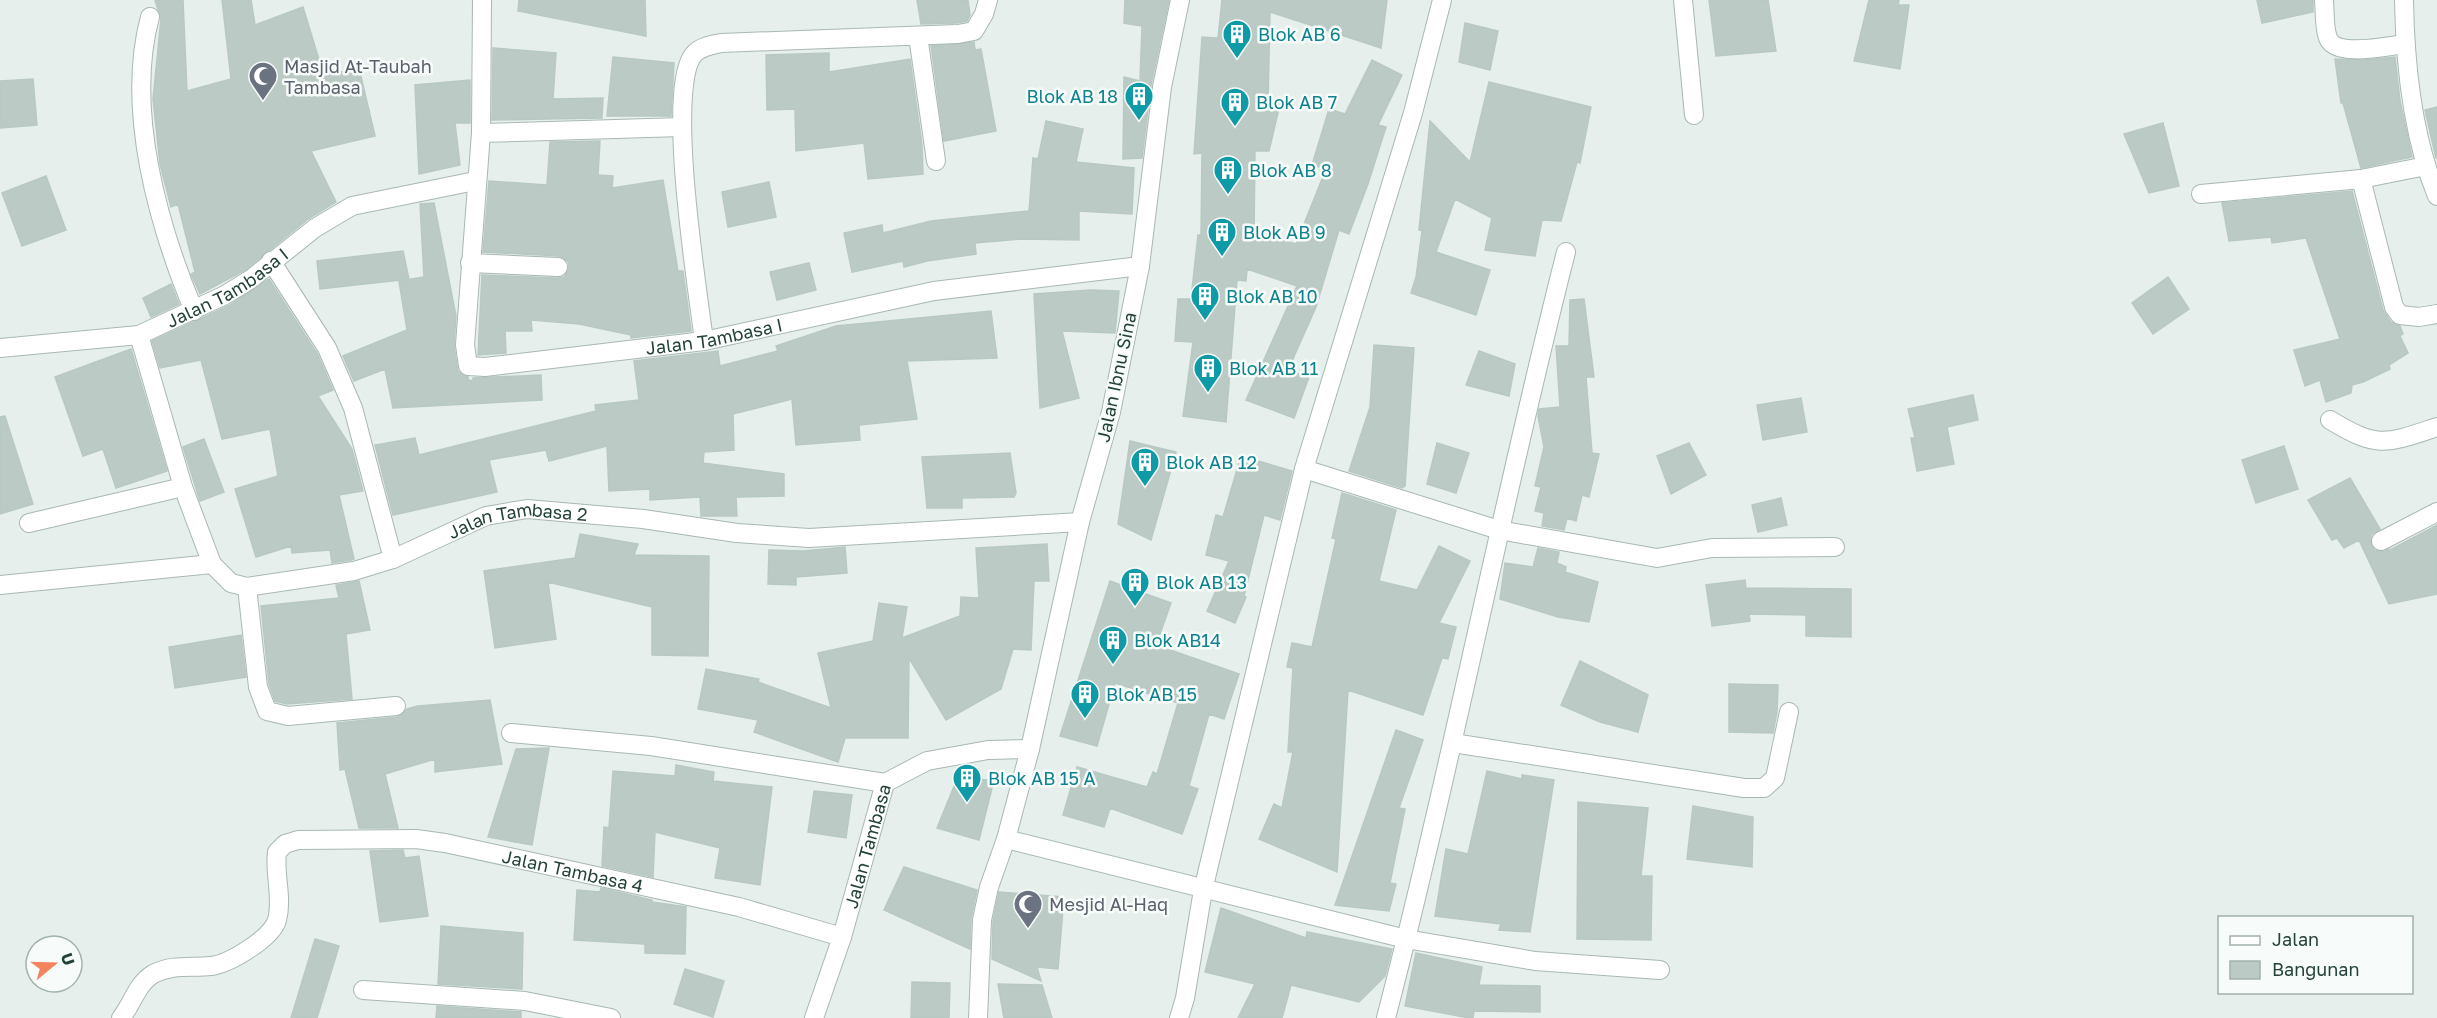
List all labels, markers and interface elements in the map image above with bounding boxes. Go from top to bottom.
building icon: Blok AB 6 [1221,18,1253,60]
place label: Blok AB 6 [1258,23,1341,45]
place label: Masjid At-Taubah Tambasa [284,55,432,98]
mosque icon: Masjid At-Taubah Tambasa [247,60,279,102]
building icon: Blok AB 18 [1123,80,1155,122]
place label: Blok AB 18 [1027,85,1118,107]
building icon: Blok AB 7 [1219,86,1251,128]
place label: Blok AB 7 [1256,91,1337,113]
building icon: Blok AB 8 [1212,154,1244,196]
place label: Blok AB 8 [1249,159,1332,181]
building icon: Blok AB 9 [1206,216,1238,258]
place label: Blok AB 9 [1243,221,1326,243]
street label: Jalan Tambasa I [163,243,292,332]
building icon: Blok AB 10 [1189,280,1221,322]
place label: Blok AB 10 [1226,285,1318,307]
street label: Jalan Ibnu Sina [1091,310,1141,444]
street label: Jalan Tambasa I [644,313,784,359]
building icon: Blok AB 11 [1192,352,1224,394]
place label: Blok AB 11 [1229,357,1318,379]
building icon: Blok AB 12 [1129,446,1161,488]
place label: Blok AB 12 [1166,451,1257,473]
street label: Jalan Tambasa 2 [444,497,588,543]
building icon: Blok AB 13 [1119,566,1151,608]
place label: Blok AB 13 [1156,571,1247,593]
building icon: Blok AB14 [1097,624,1129,666]
place label: Blok AB14 [1134,629,1221,651]
building icon: Blok AB 15 [1069,678,1101,720]
place label: Blok AB 15 [1106,683,1197,705]
building icon: Blok AB 15 A [951,762,983,804]
place label: Blok AB 15 A [988,767,1095,789]
street label: Jalan Tambasa [840,781,895,911]
street label: Jalan Tambasa 4 [500,845,645,897]
mosque icon: Mesjid Al-Haq [1012,888,1044,930]
place label: Mesjid Al-Haq [1049,893,1168,915]
legend [2218,916,2413,994]
text: Jalan [2272,928,2319,950]
north arrow [24,934,84,994]
text: U [57,950,80,968]
text: Bangunan [2272,958,2360,980]

